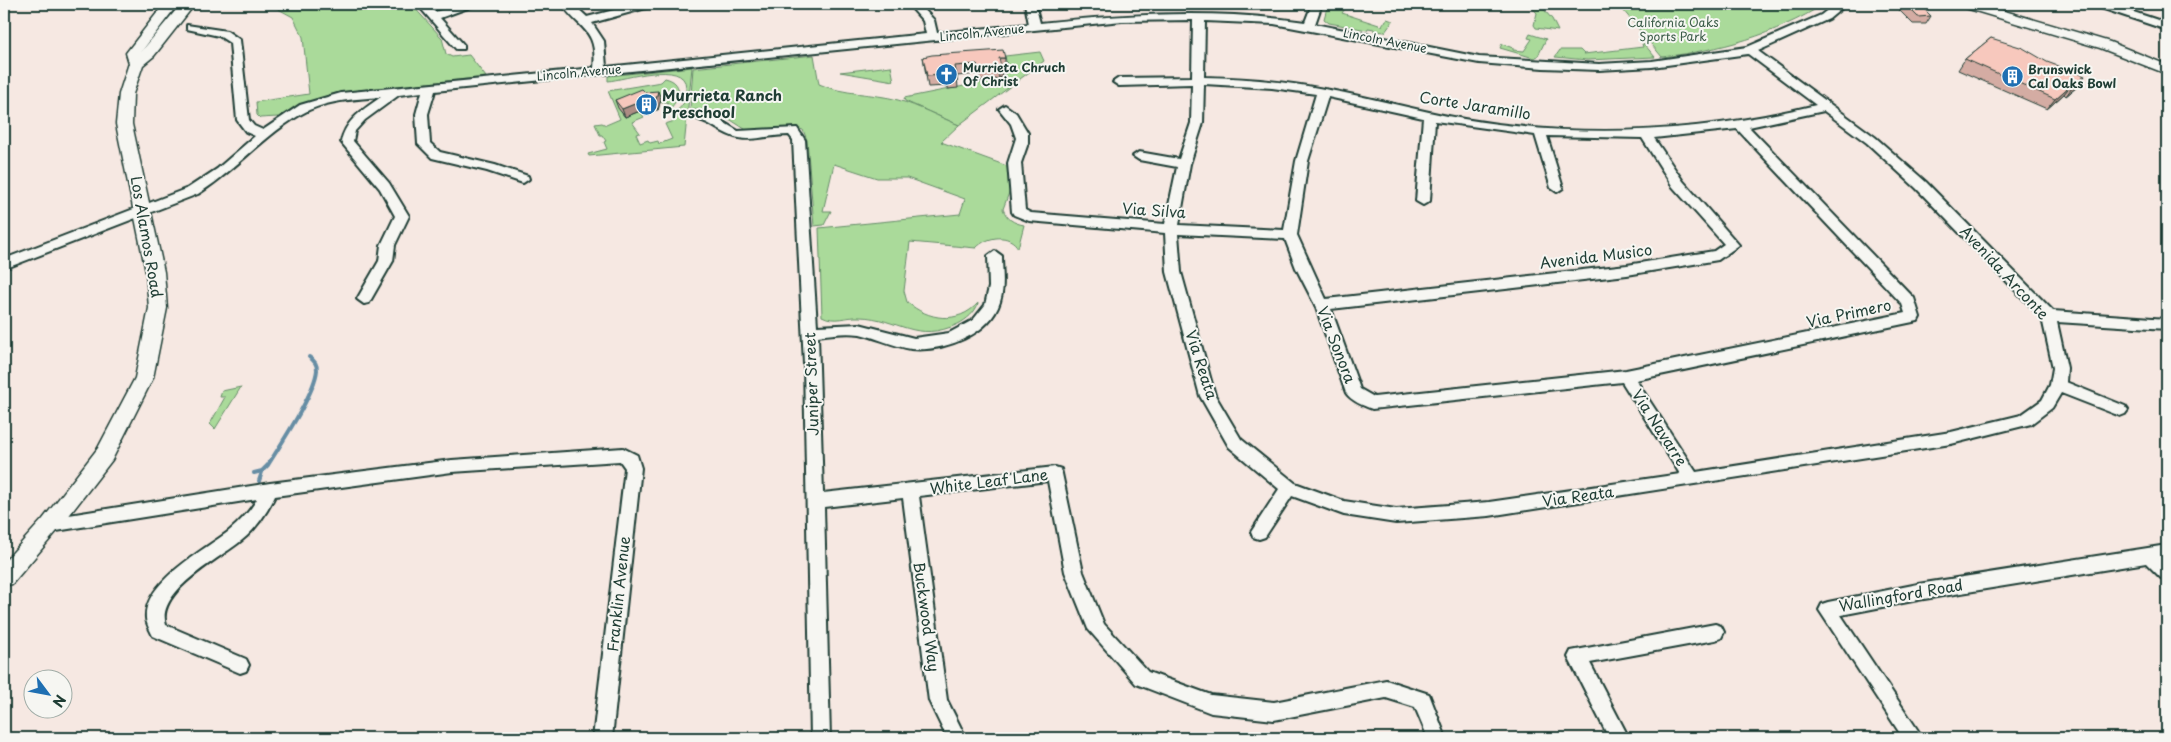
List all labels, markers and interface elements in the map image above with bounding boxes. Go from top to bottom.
park label: California Oaks Sports Park [1627,13,1719,45]
street label: Lincoln Avenue [939,19,1026,45]
street label: Lincoln Avenue [1342,23,1429,57]
place label: Murrieta Chruch Of Christ [963,58,1065,90]
street label: Lincoln Avenue [536,59,623,85]
place label: Brunswick Cal Oaks Bowl [2028,60,2117,92]
church icon: Murrieta Chruch Of Christ [935,63,959,87]
building icon: Brunswick Cal Oaks Bowl [2000,65,2024,89]
place label: Murrieta Ranch Preschool [662,83,782,123]
street label: Corte Jaramillo [1418,84,1533,125]
building icon: Murrieta Ranch Preschool [634,93,658,117]
street label: Los Alamos Road [125,174,170,300]
street label: Via Silva [1121,196,1188,223]
street label: Avenida Arconte [1955,220,2055,324]
street label: Avenida Musico [1538,237,1653,274]
street label: Via Primero [1804,292,1893,333]
street label: Via Sonora [1312,303,1363,387]
street label: Via Reata [1180,327,1225,403]
street label: Juniper Street [797,332,824,436]
street label: Via Navarre [1627,384,1694,470]
street label: White Leaf Lane [928,462,1049,499]
street label: Via Reata [1541,479,1616,512]
street label: Franklin Avenue [600,535,635,653]
street label: Buckwood Way [908,560,947,673]
street label: Wallingford Road [1837,572,1965,617]
north arrow [22,670,72,720]
text: N [48,691,71,711]

